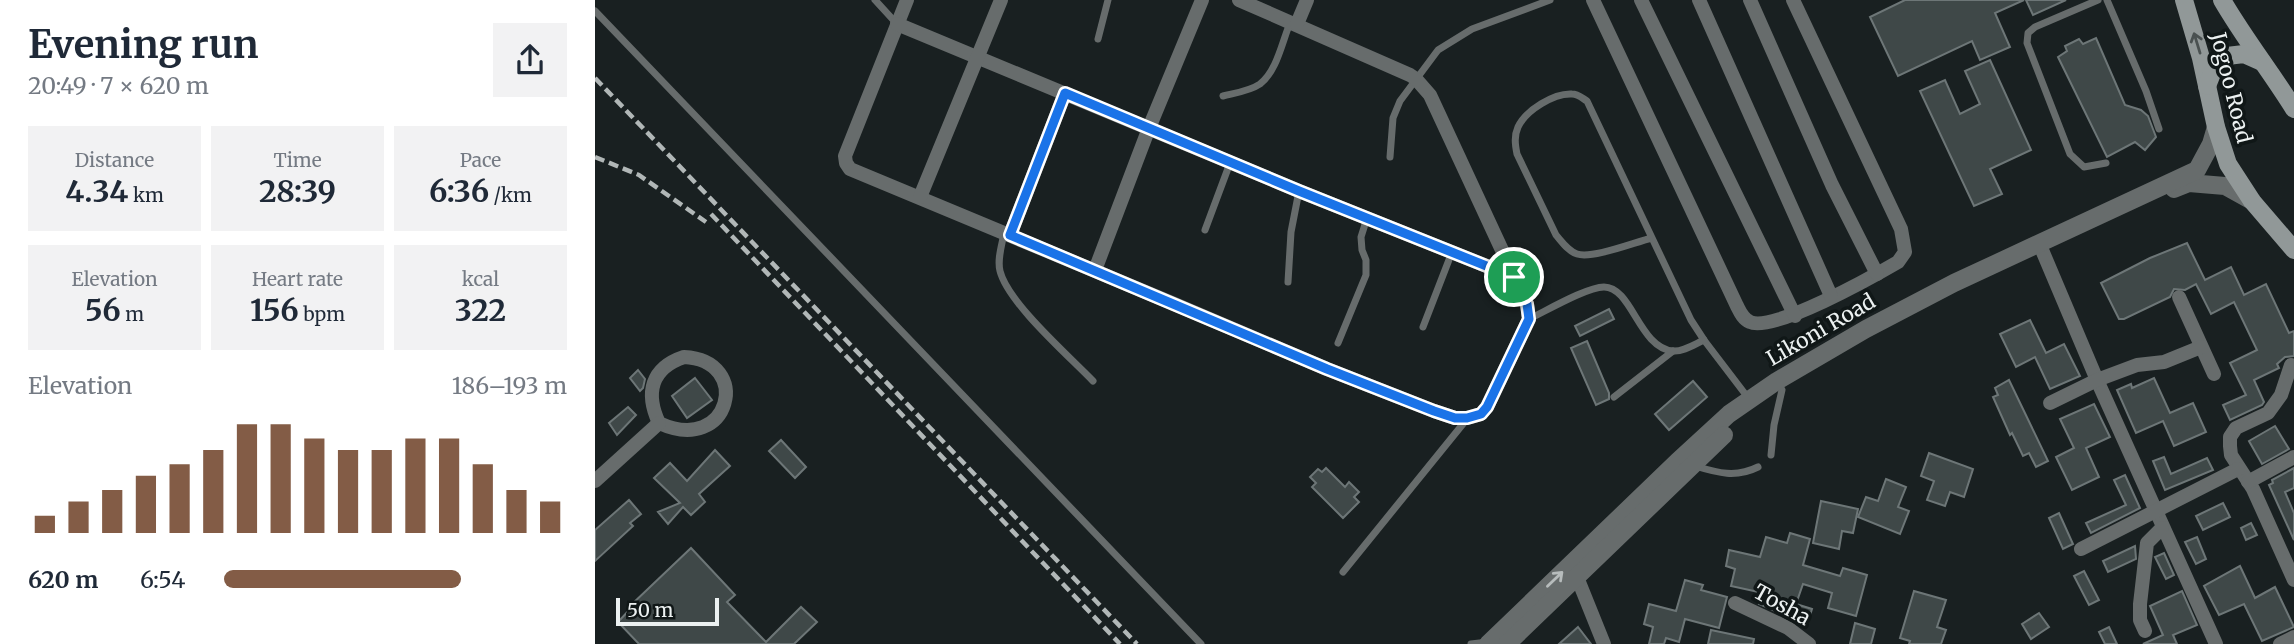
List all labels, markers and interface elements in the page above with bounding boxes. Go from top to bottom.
text: Evening run [28,21,259,68]
button: share [493,23,567,97]
street label: Jogoo Road [2204,29,2258,146]
one-way arrow [2189,32,2202,54]
text: 20:49 · 7 × 620 m [28,71,209,100]
text: Distance [75,148,154,172]
text: Time [273,148,322,172]
text: Pace [460,148,501,172]
text: 4.34 [65,172,128,210]
text: 28:39 [259,172,336,210]
text: 6:36 [429,172,489,210]
text: km [128,183,164,207]
text: /km [489,183,532,207]
pin [1484,247,1544,307]
icon: arrive [1495,258,1533,296]
text: Elevation [71,267,158,291]
text: Heart rate [252,267,343,291]
text: kcal [462,267,499,291]
street label: Likoni Road [1761,287,1880,372]
text: 56 [85,291,121,329]
text: 156 [250,291,299,329]
text: 322 [455,291,506,329]
text: m [121,302,144,326]
text: bpm [299,302,345,326]
text: Elevation [28,371,132,400]
text: 186–193 m [452,371,567,400]
text: 620 m [28,565,98,594]
text: 6:54 [140,565,185,594]
one-way arrow [1546,571,1563,588]
street label: Tosha [1749,578,1816,631]
scale bar [616,595,719,627]
text: 50 m [627,598,673,622]

